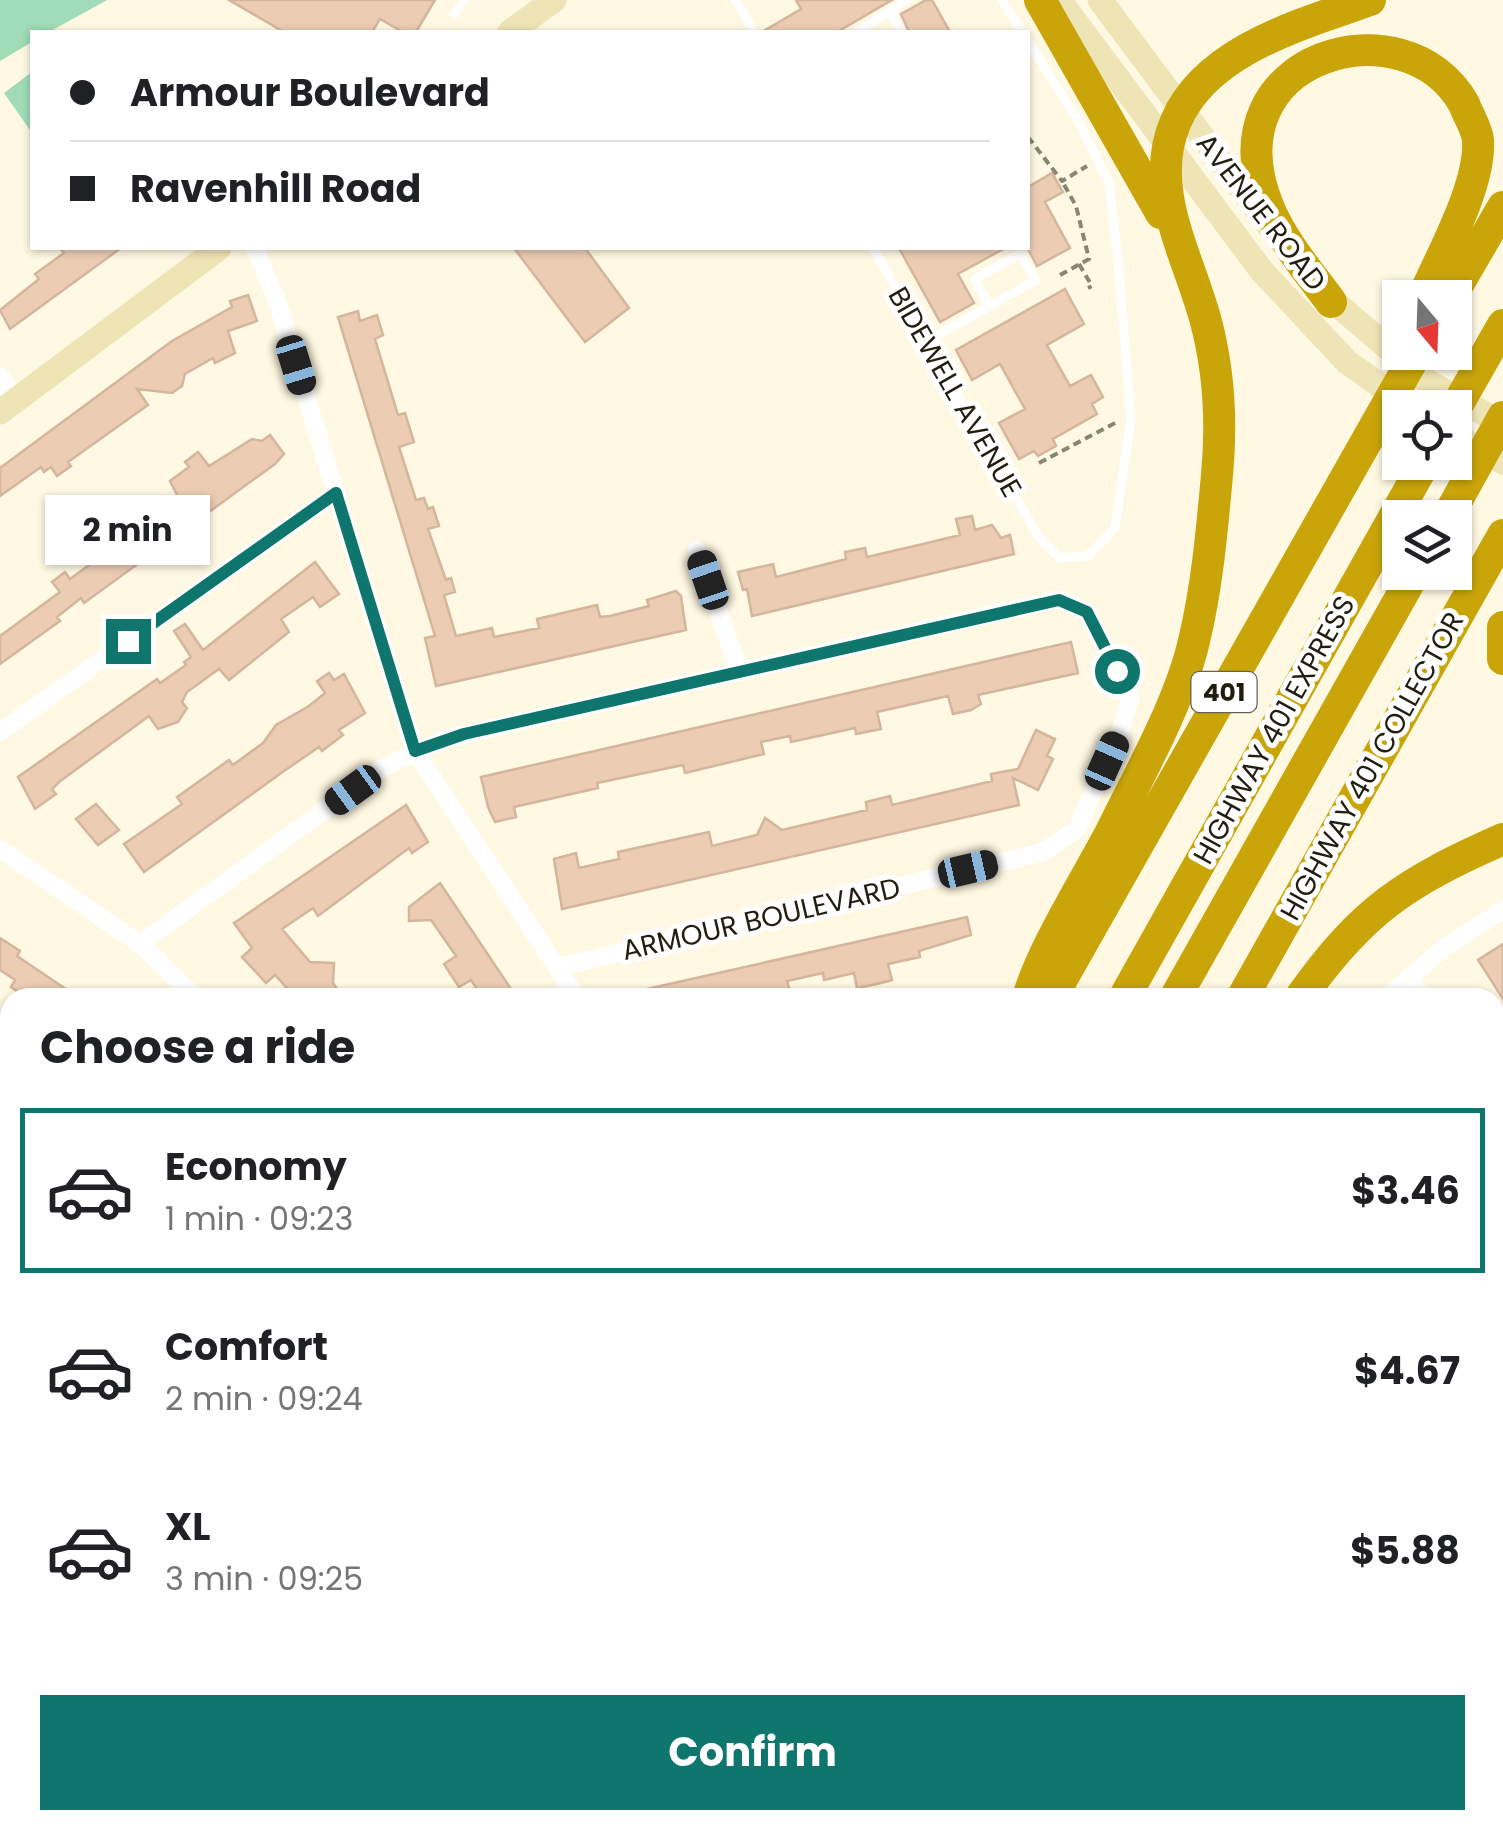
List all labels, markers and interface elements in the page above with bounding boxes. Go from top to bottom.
text: Armour Boulevard [130,66,490,119]
street label: AVENUE ROAD [1187,125,1335,299]
text: Ravenhill Road [130,162,421,215]
street label: BIDEWELL AVENUE [879,280,1031,504]
north arrow [1382,280,1472,370]
map controls [1382,280,1472,590]
car [273,332,319,398]
button: locate [1382,390,1472,480]
callout: 2 min [46,496,210,566]
button: layers [1382,500,1472,590]
text: 2 min [83,507,172,552]
car [684,547,732,613]
street label: HIGHWAY 401 EXPRESS [1184,589,1364,871]
street label: HIGHWAY 401 COLLECTOR [1271,605,1473,927]
route end [106,619,151,664]
route start [1095,649,1140,694]
road number: 401 [1192,672,1256,712]
car [1081,727,1133,795]
car [320,760,386,820]
car [935,848,1001,890]
street label: ARMOUR BOULEVARD [618,868,904,970]
text: Choose a ride [40,1016,355,1079]
text: Economy [165,1140,347,1193]
icon: car [45,1146,135,1236]
text: $3.46 [1351,1164,1460,1217]
text: 1 min · 09:23 [165,1196,353,1241]
text: Comfort [165,1320,328,1373]
icon: car [45,1326,135,1416]
text: $4.67 [1354,1344,1460,1397]
text: 2 min · 09:24 [165,1376,363,1421]
text: XL [165,1500,210,1553]
icon: car [45,1506,135,1596]
text: $5.88 [1350,1524,1460,1577]
text: 3 min · 09:25 [165,1556,363,1601]
button: Confirm [40,1695,1465,1810]

